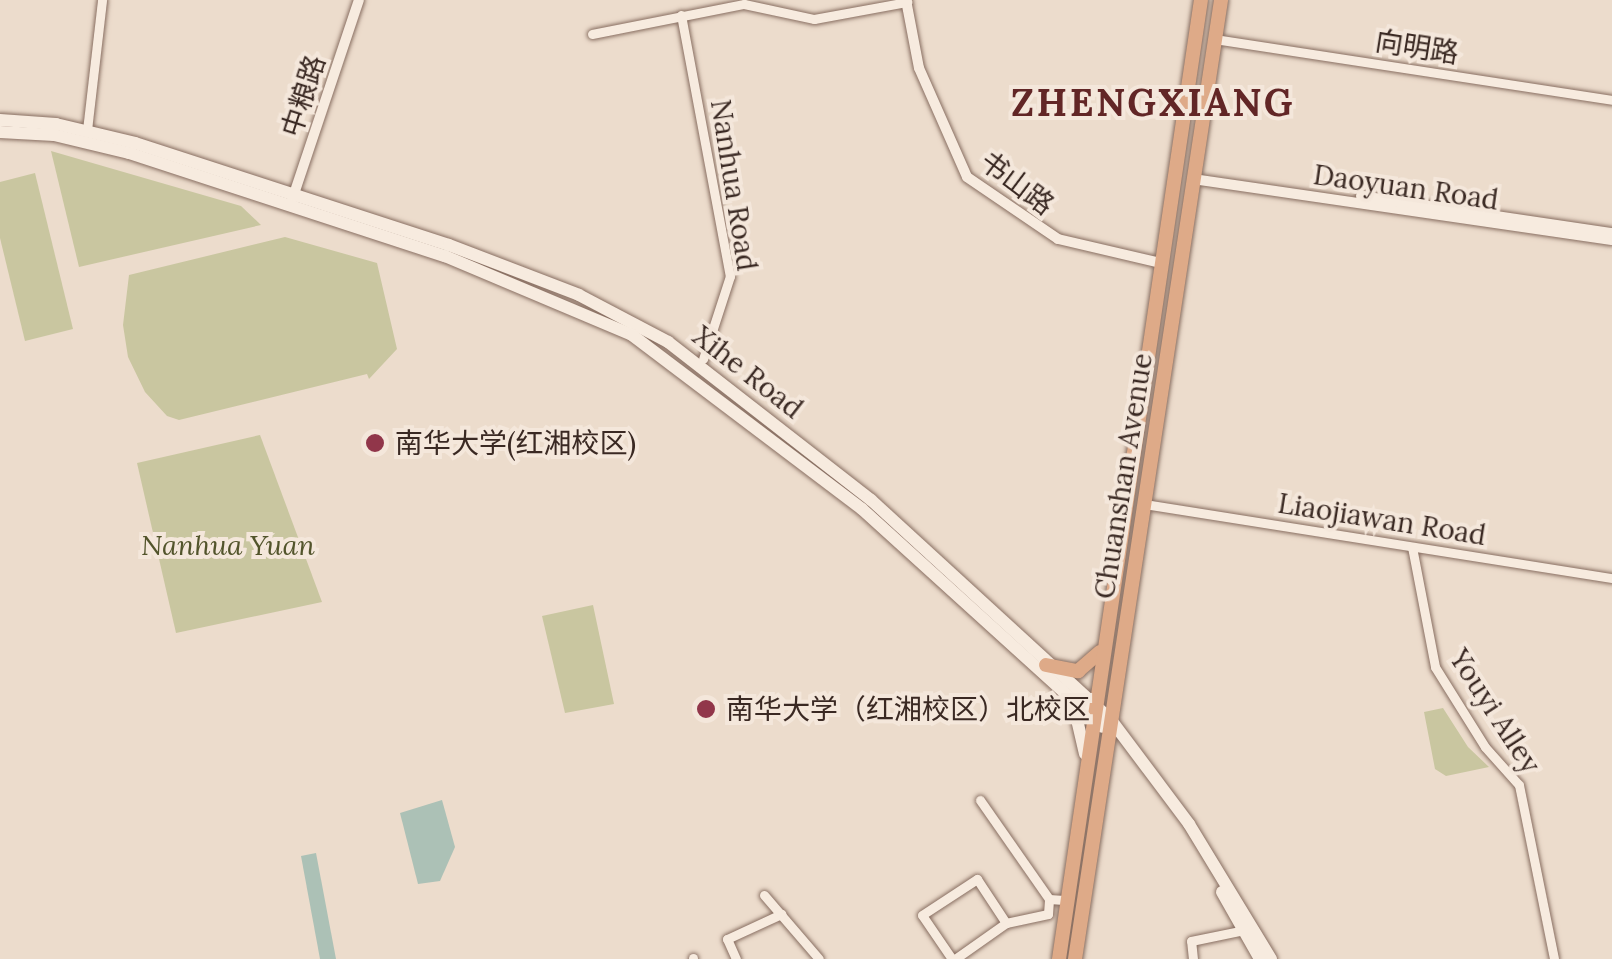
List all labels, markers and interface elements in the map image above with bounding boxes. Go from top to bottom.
street label: 向明路 [1373,24,1461,70]
street label: 中粮路 [274,51,332,141]
district label: ZHENGXIANG [1011,80,1295,126]
street label: Nanhua Road [704,97,764,273]
street label: 书山路 [973,144,1061,222]
street label: Daoyuan Road [1311,157,1501,217]
street label: Xihe Road [686,319,810,425]
street label: Chuanshan Avenue [1087,351,1159,601]
place label: 南华大学(红湘校区) [395,426,636,460]
marker: 南华大学(红湘校区) [364,432,386,454]
street label: Liaojiawan Road [1276,486,1488,552]
park label: Nanhua Yuan [141,528,315,562]
street label: Youyi Alley [1442,643,1548,779]
place label: 南华大学（红湘校区）北校区 [726,692,1090,726]
marker: 南华大学（红湘校区）北校区 [695,698,717,720]

